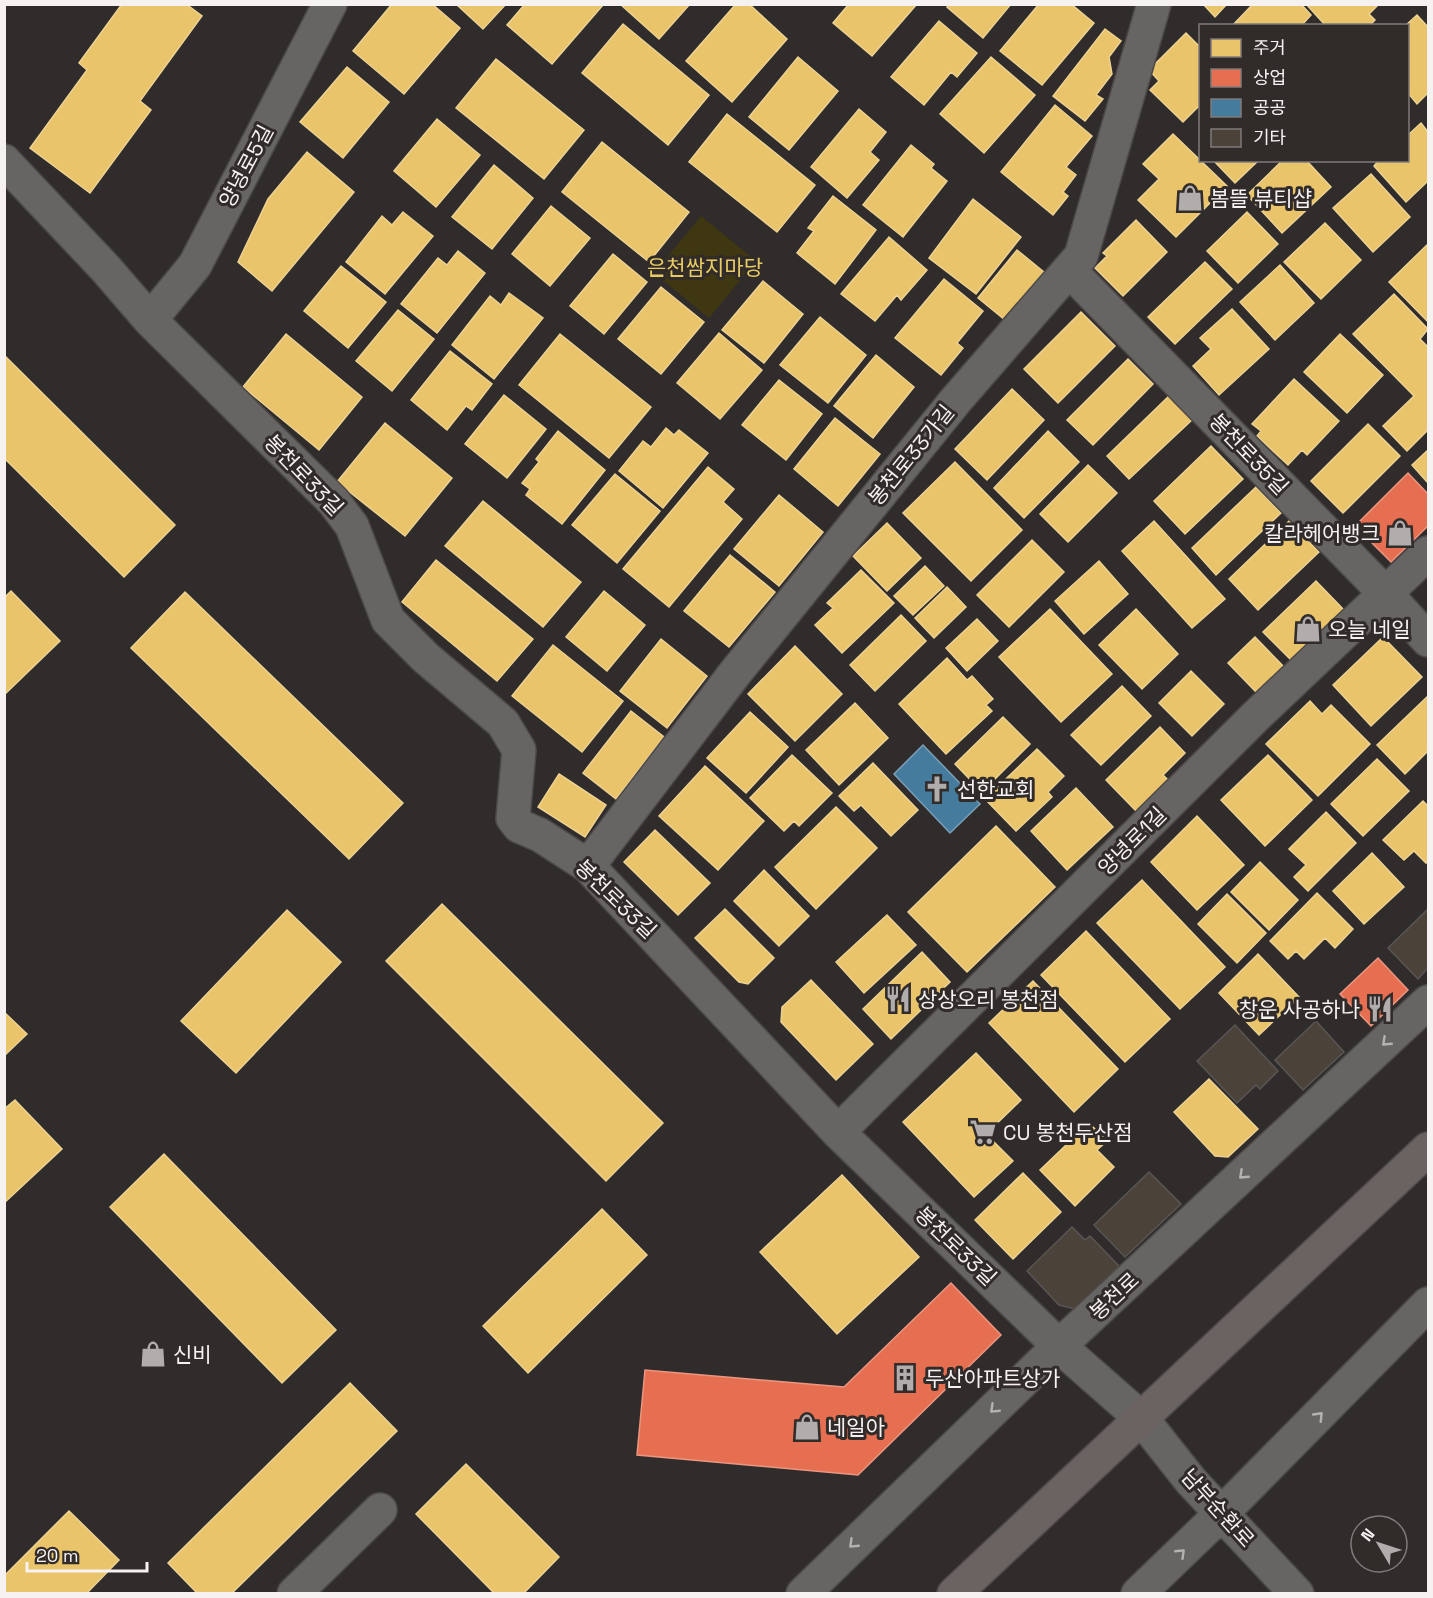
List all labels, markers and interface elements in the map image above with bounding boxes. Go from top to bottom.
legend [1199,24,1409,162]
text: 주거 [1253,36,1286,59]
text: 상업 [1253,66,1286,89]
text: 공공 [1253,96,1286,119]
street label: 양녕로5길 [213,120,279,212]
text: 기타 [1253,126,1287,149]
shop icon: 봄뜰 뷰티샵 [1175,183,1205,213]
place label: 봄뜰 뷰티샵 [1210,185,1312,212]
park label: 은천쌈지마당 [647,254,763,281]
street label: 봉천로33가길 [862,399,960,511]
street label: 봉천로35길 [1204,408,1294,500]
street label: 봉천로33길 [259,429,349,521]
shop icon: 칼라헤어뱅크 [1385,518,1415,548]
place label: 칼라헤어뱅크 [1264,520,1380,547]
shop icon: 오늘 네일 [1293,614,1323,644]
place label: 오늘 네일 [1328,616,1411,643]
church icon: 선한교회 [922,774,952,804]
place label: 선한교회 [957,776,1034,803]
street label: 양녕로1길 [1092,801,1172,881]
street label: 봉천로33길 [570,854,662,944]
restaurant icon: 상상오리 봉천점 [883,984,913,1014]
place label: 상상오리 봉천점 [918,986,1059,1013]
restaurant icon: 창운 사공하나 [1365,994,1395,1024]
place label: 창운 사공하나 [1239,996,1360,1023]
one-way arrow [1382,1035,1393,1046]
supermarket icon: CU 봉천두산점 [968,1117,998,1147]
place label: CU 봉천두산점 [1003,1119,1132,1146]
one-way arrow [1240,1168,1251,1179]
street label: 봉천로33길 [910,1201,1002,1291]
street label: 봉천로 [1084,1266,1144,1326]
shop icon: 신비 [138,1339,168,1369]
place label: 신비 [173,1341,212,1368]
building icon: 두산아파트상가 [890,1363,920,1393]
place label: 두산아파트상가 [925,1365,1060,1392]
one-way arrow [990,1402,1000,1413]
shop icon: 네일아 [792,1412,822,1442]
one-way arrow [1312,1412,1323,1422]
place label: 네일아 [827,1414,885,1441]
street label: 남부순환로 [1176,1463,1260,1553]
north arrow [1349,1514,1409,1574]
text: N [1356,1524,1379,1546]
scale bar [27,1535,147,1573]
one-way arrow [849,1537,859,1548]
text: 20 m [36,1544,79,1567]
one-way arrow [1174,1549,1184,1560]

